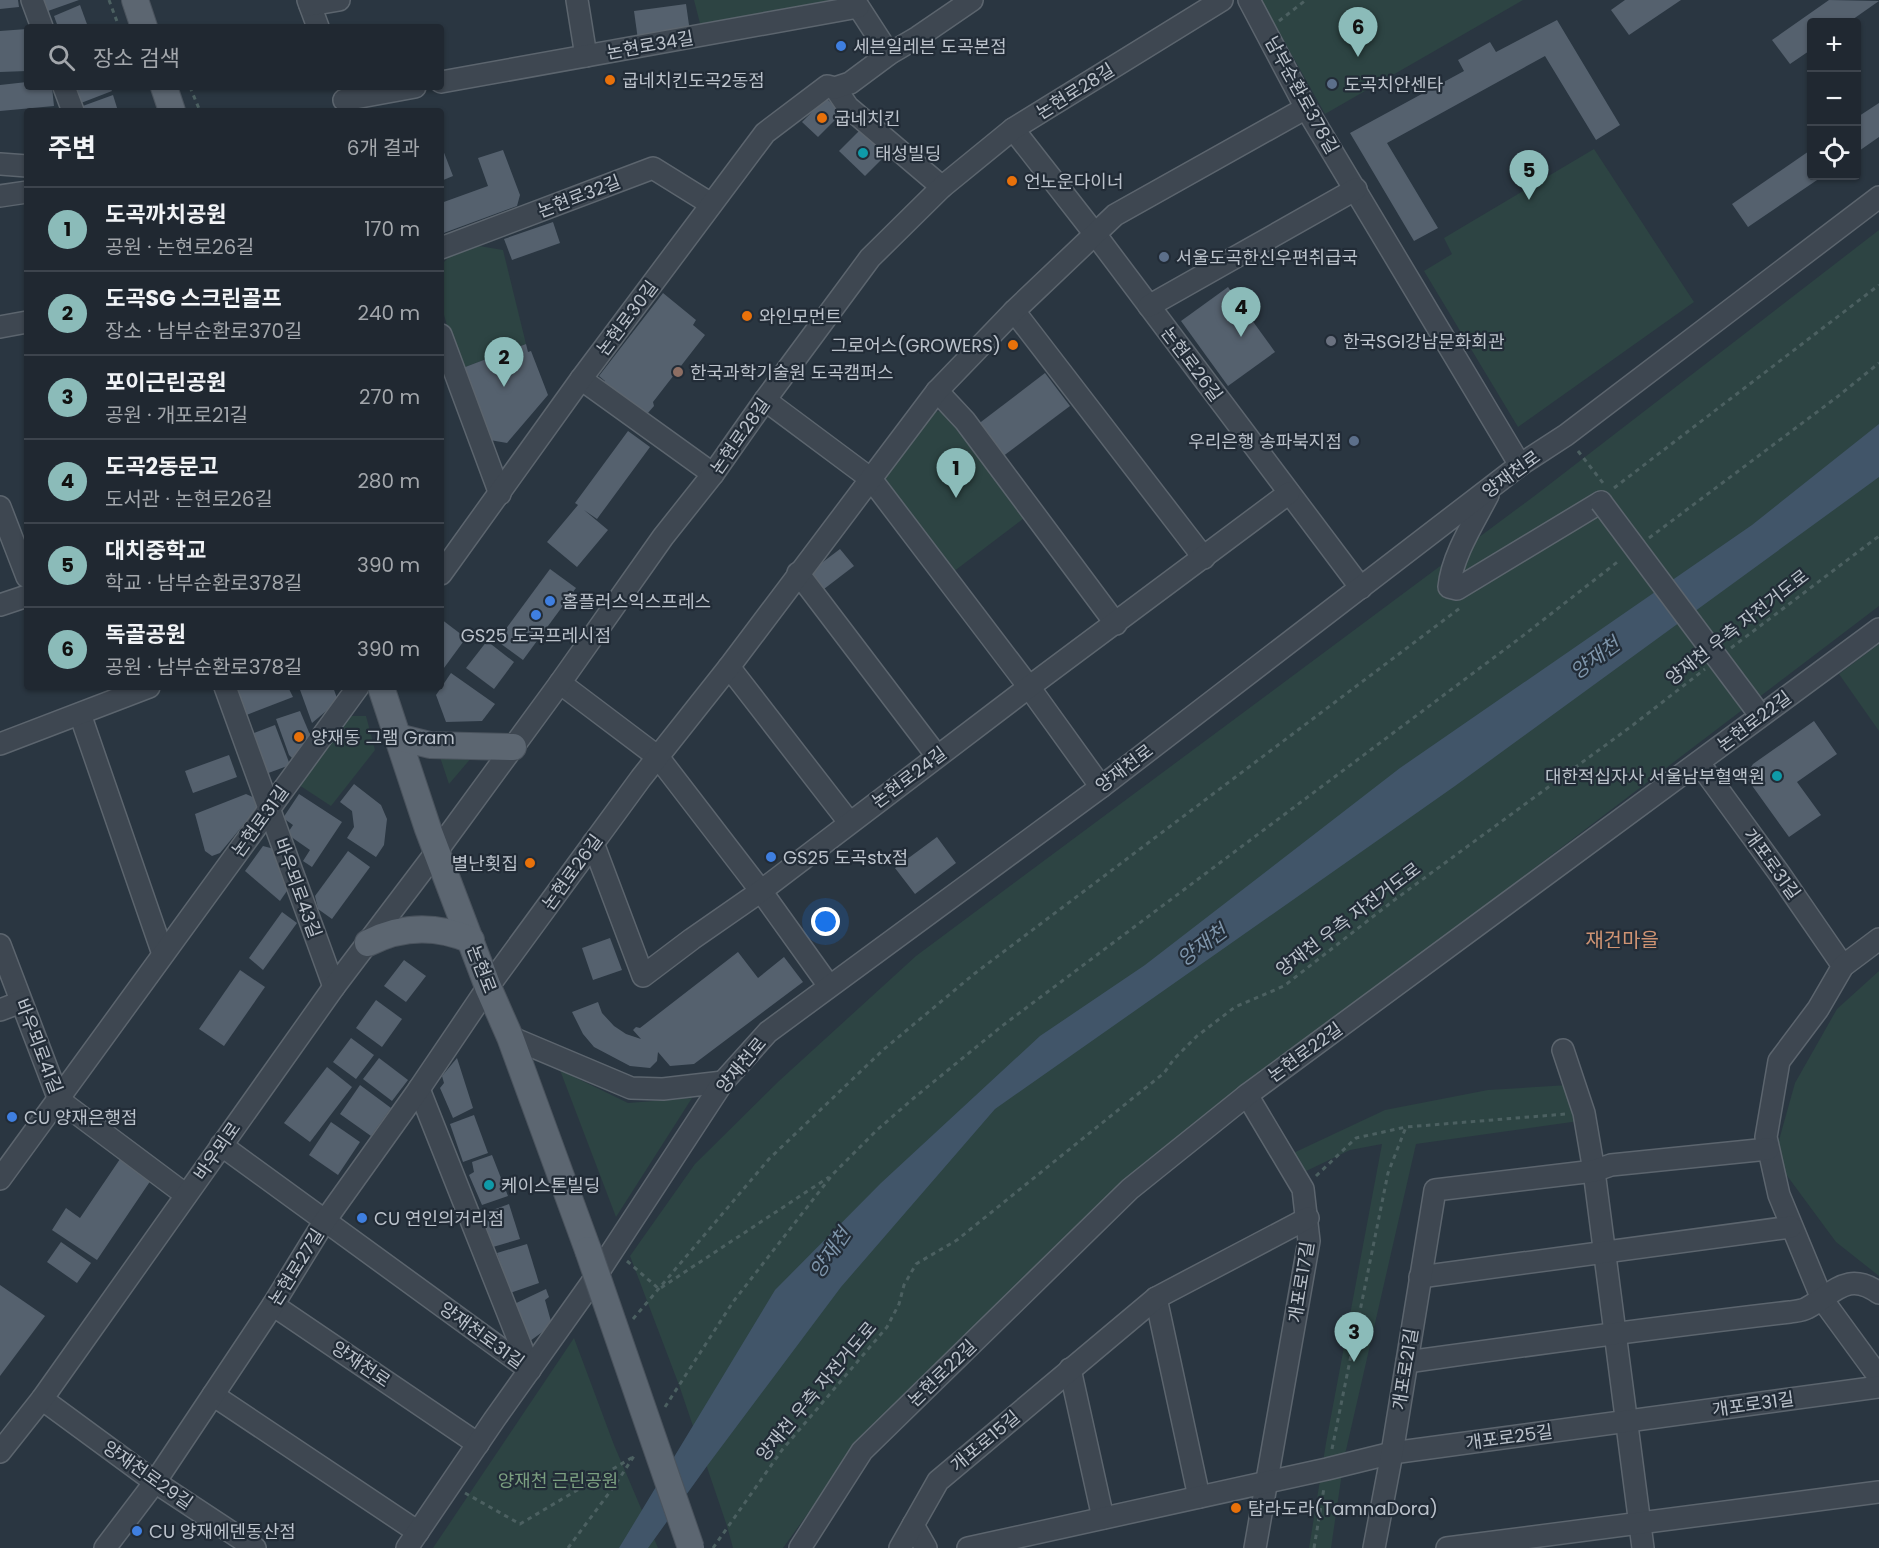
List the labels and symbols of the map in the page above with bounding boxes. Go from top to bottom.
pin: 6 [1338,8,1378,57]
street label: 논현로34길 [604,25,696,65]
street label: 남부순환로378길 [1259,32,1345,158]
place label: 세븐일레븐 도곡본점 [853,34,1007,59]
marker: 세븐일레븐 도곡본점 [834,39,848,53]
street label: 논현로28길 [1031,57,1119,125]
place label: 굽네치킨도곡2동점 [622,68,765,93]
place label: 도곡치안센타 [1344,72,1444,97]
marker: 굽네치킨도곡2동점 [603,73,617,87]
marker: 도곡치안센타 [1325,77,1339,91]
place label: 굽네치킨 [834,106,900,131]
marker: 굽네치킨 [815,111,829,125]
place label: 태성빌딩 [875,141,941,166]
marker: 태성빌딩 [856,146,870,160]
pin: 5 [1510,150,1549,200]
street label: 논현로32길 [534,169,624,223]
place label: 언노운다이너 [1024,169,1123,194]
marker: 언노운다이너 [1005,174,1019,188]
place label: 서울도곡한신우편취급국 [1176,245,1358,270]
marker: 서울도곡한신우편취급국 [1157,250,1171,264]
street label: 논현로30길 [590,275,664,361]
pin: 4 [1222,288,1260,337]
place label: 와인모먼트 [759,304,842,329]
marker: 와인모먼트 [740,309,754,323]
street label: 논현로26길 [1156,321,1228,407]
place label: 한국SGI강남문화회관 [1343,329,1505,354]
place label: 그로어스(GROWERS) [831,333,1001,358]
marker: 한국SGI강남문화회관 [1324,334,1338,348]
pin: 2 [484,338,524,387]
marker: 그로어스(GROWERS) [1006,338,1020,352]
place label: 한국과학기술원 도곡캠퍼스 [690,360,894,385]
marker: 한국과학기술원 도곡캠퍼스 [671,365,685,379]
street label: 논현로28길 [705,393,775,479]
place label: 우리은행 송파북지점 [1188,429,1342,454]
marker: 우리은행 송파북지점 [1347,434,1361,448]
street label: 양재천로 [1477,444,1545,504]
pin: 1 [936,448,976,498]
street label: 양재천 우측 자전거도로 [1660,563,1814,691]
place label: 홈플러스익스프레스 [562,589,711,614]
marker: 홈플러스익스프레스 [543,594,557,608]
marker: GS25 도곡프레시점 [529,608,543,622]
place label: GS25 도곡프레시점 [461,623,611,648]
water label: 양재천 [1564,629,1628,686]
street label: 논현로22길 [1712,685,1796,757]
place label: 양재동 그램 Gram [311,725,455,750]
marker: 양재동 그램 Gram [292,730,306,744]
street label: 양재천로 [1090,738,1158,798]
street label: 논현로24길 [866,741,952,813]
place label: 대한적십자사 서울남부혈액원 [1545,764,1765,789]
marker: 대한적십자사 서울남부혈액원 [1770,769,1784,783]
street label: 논현로31길 [226,780,294,862]
street label: 개포로31길 [1738,823,1806,905]
street label: 논현로26길 [536,829,608,915]
street label: 바우뫼로43길 [268,835,328,941]
place label: GS25 도곡stx점 [783,845,908,870]
marker: GS25 도곡stx점 [764,850,778,864]
place label: 별난횟집 [452,851,518,876]
marker: 별난횟집 [523,856,537,870]
street label: 양재천 우측 자전거도로 [1271,856,1425,982]
your location [811,907,840,936]
water label: 양재천 [1171,916,1235,973]
district label: 재건마을 [1585,926,1659,954]
street label: 논현로 [461,941,503,997]
street label: 바우뫼로41길 [9,995,69,1097]
street label: 논현로22길 [1262,1016,1348,1088]
street label: 양재천로 [710,1032,772,1098]
place label: CU 양재은행점 [24,1105,138,1130]
marker: CU 양재은행점 [5,1110,19,1124]
street label: 바우뫼로 [188,1117,246,1185]
place label: 케이스톤빌딩 [501,1173,600,1198]
marker: 케이스톤빌딩 [482,1178,496,1192]
place label: CU 연인의거리점 [374,1206,504,1231]
marker: CU 연인의거리점 [355,1211,369,1225]
water label: 양재천 [803,1220,858,1284]
street label: 논현로27길 [263,1224,329,1310]
street label: 개포로17길 [1282,1240,1320,1324]
street label: 양재천로31길 [435,1296,529,1374]
pin: 3 [1334,1312,1374,1362]
street label: 양재천 우측 자전거도로 [750,1316,882,1466]
street label: 개포로21길 [1386,1326,1424,1412]
street label: 논현로22길 [902,1334,982,1412]
street label: 양재천로 [327,1335,395,1393]
street label: 개포로31길 [1710,1386,1796,1422]
street label: 개포로15길 [945,1405,1025,1477]
street label: 개포로25길 [1464,1419,1554,1455]
street label: 양재천로29길 [98,1435,198,1515]
park label: 양재천 근린공원 [498,1468,618,1493]
place label: 탐라도라(TamnaDora) [1248,1496,1438,1521]
marker: 탐라도라(TamnaDora) [1229,1501,1243,1515]
place label: CU 양재에덴동산점 [149,1519,296,1544]
marker: CU 양재에덴동산점 [130,1524,144,1538]

